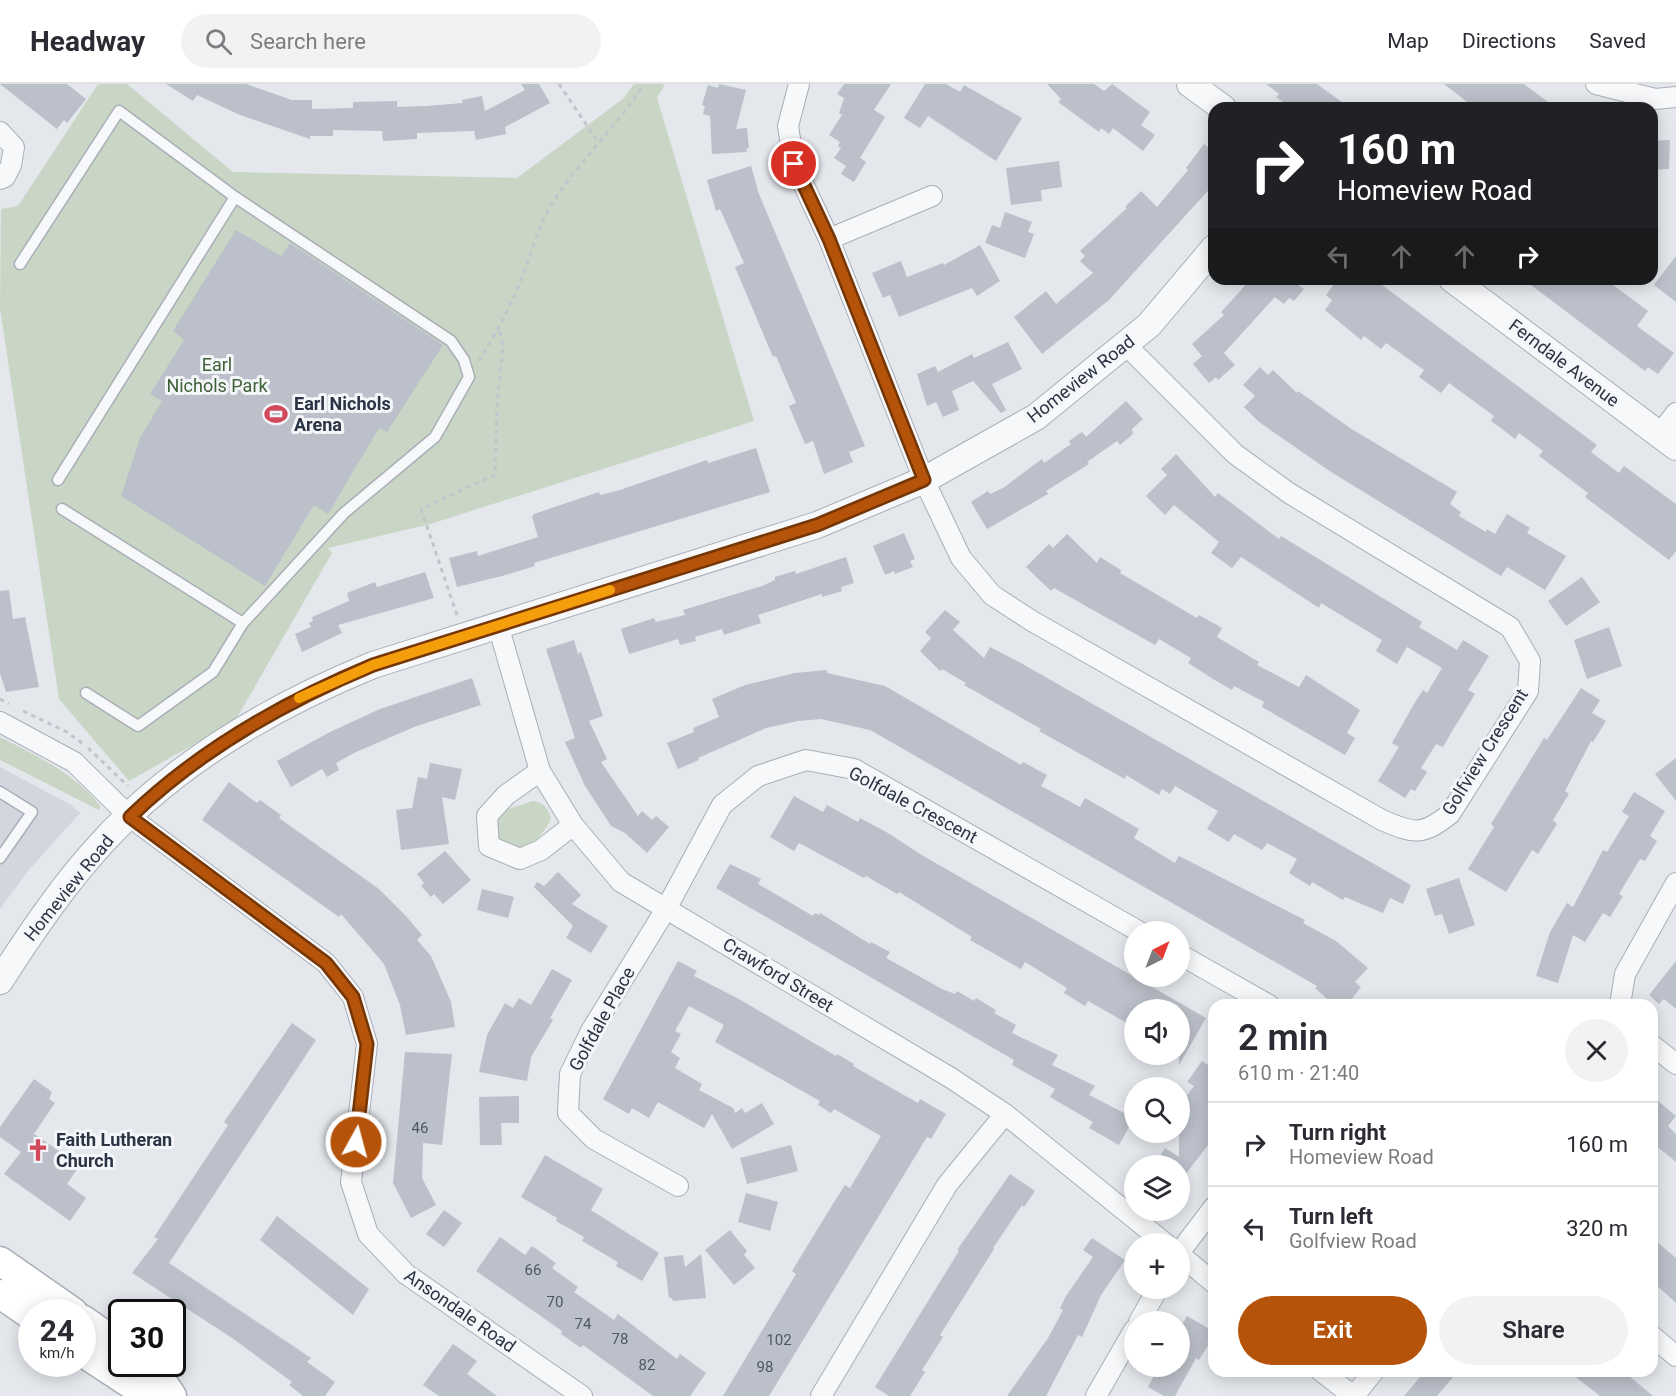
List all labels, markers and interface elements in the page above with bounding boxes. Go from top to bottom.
search box [181,14,601,68]
text: Headway [30,25,145,58]
icon: search [202,25,235,58]
text: Search here [250,29,366,54]
text: Map [1387,29,1429,53]
text: Directions [1462,29,1556,53]
text: Saved [1589,29,1646,53]
text: 160 m [1337,125,1456,174]
icon: right [1238,126,1316,204]
pin [768,138,819,189]
icon: arrive [777,147,810,180]
text: Homeview Road [1337,175,1532,207]
icon: left [1322,240,1355,273]
icon: ahead [1385,240,1418,273]
icon: ahead [1448,240,1481,273]
icon: right [1511,240,1544,273]
street label: Ferndale Avenue [1505,314,1624,411]
street label: Homeview Road [1023,330,1138,427]
park label: Earl Nichols Park [166,354,268,396]
place label: Earl Nichols Arena [294,393,391,435]
sports icon: Earl Nichols Arena [263,401,289,427]
street label: Golfview Crescent [1437,685,1532,819]
street label: Golfdale Crescent [845,762,981,847]
street label: Homeview Road [19,830,118,945]
north arrow [1124,921,1190,987]
map controls [1124,921,1190,1377]
street label: Crawford Street [719,933,837,1016]
street label: Golfdale Place [564,963,639,1074]
button: sound [1124,999,1190,1065]
text: 2 min [1238,1017,1328,1059]
button: close [1565,1019,1628,1082]
text: 610 m · 21:40 [1238,1061,1359,1085]
button: search [1124,1077,1190,1143]
position arrow [324,1110,388,1174]
house number: 46 [412,1119,428,1137]
text: Turn right [1289,1120,1386,1145]
icon: right [1238,1128,1271,1161]
place label: Faith Lutheran Church [56,1129,172,1171]
text: 160 m [1566,1132,1628,1157]
church icon: Faith Lutheran Church [25,1137,51,1163]
text: Homeview Road [1289,1145,1434,1169]
button: layers [1124,1155,1190,1221]
text: Turn left [1289,1204,1373,1229]
icon: left [1238,1212,1271,1245]
text: 320 m [1566,1216,1628,1241]
text: Golfview Road [1289,1229,1417,1253]
button: + [1124,1233,1190,1299]
house number: 66 [525,1261,541,1279]
street label: Ansondale Road [401,1264,520,1357]
house number: 70 [547,1293,563,1311]
button: Exit [1238,1296,1427,1365]
button: Share [1439,1296,1628,1365]
speed limit sign: 30 [108,1299,186,1377]
button: − [1124,1311,1190,1377]
text: 24 [40,1313,74,1348]
house number: 74 [575,1315,592,1333]
house number: 78 [612,1330,628,1348]
house number: 102 [766,1331,792,1349]
text: km/h [39,1344,75,1362]
house number: 82 [639,1356,655,1374]
house number: 98 [757,1358,773,1376]

